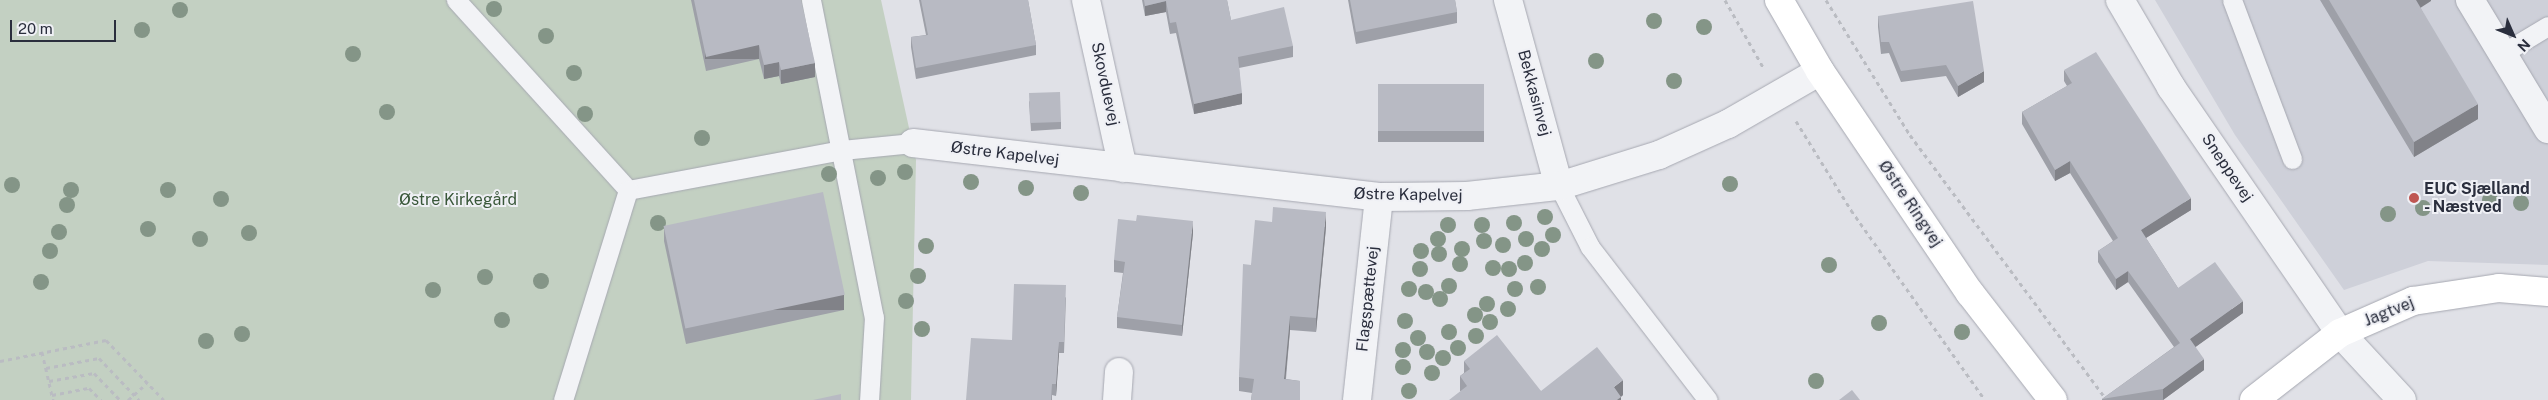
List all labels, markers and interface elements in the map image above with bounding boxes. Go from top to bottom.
scale bar [12,10,119,42]
north arrow [2488,10,2538,60]
text: 20 m [18,20,53,37]
text: N [2514,36,2533,55]
street label: Skovduevej [1087,40,1123,128]
street label: Bekkasinvej [1513,48,1555,138]
street label: Sneppevej [2197,130,2257,206]
street label: Østre Kapelvej [950,138,1060,170]
street label: Østre Ringvej [1874,157,1946,251]
place label: EUC Sjælland - Næstved [2424,179,2530,217]
street label: Østre Kapelvej [1353,184,1463,206]
park label: Østre Kirkegård [399,190,517,210]
marker: EUC Sjælland - Næstved [2408,192,2420,204]
street label: Flagspættevej [1353,245,1383,353]
street label: Jagtvej [2361,293,2417,331]

